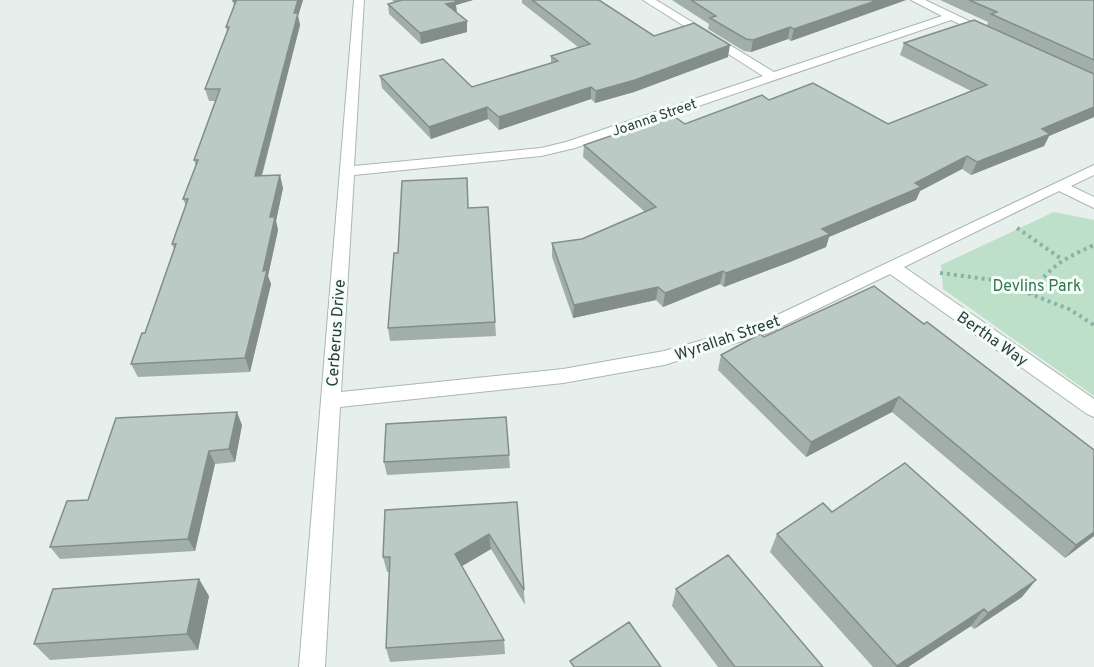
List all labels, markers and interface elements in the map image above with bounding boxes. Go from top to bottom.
street label: Joanna Street [610,96,699,141]
park label: Devlins Park [993,277,1081,297]
street label: Cerberus Drive [323,279,351,388]
street label: Bertha Way [952,308,1031,371]
street label: Wyrallah Street [672,312,783,366]

